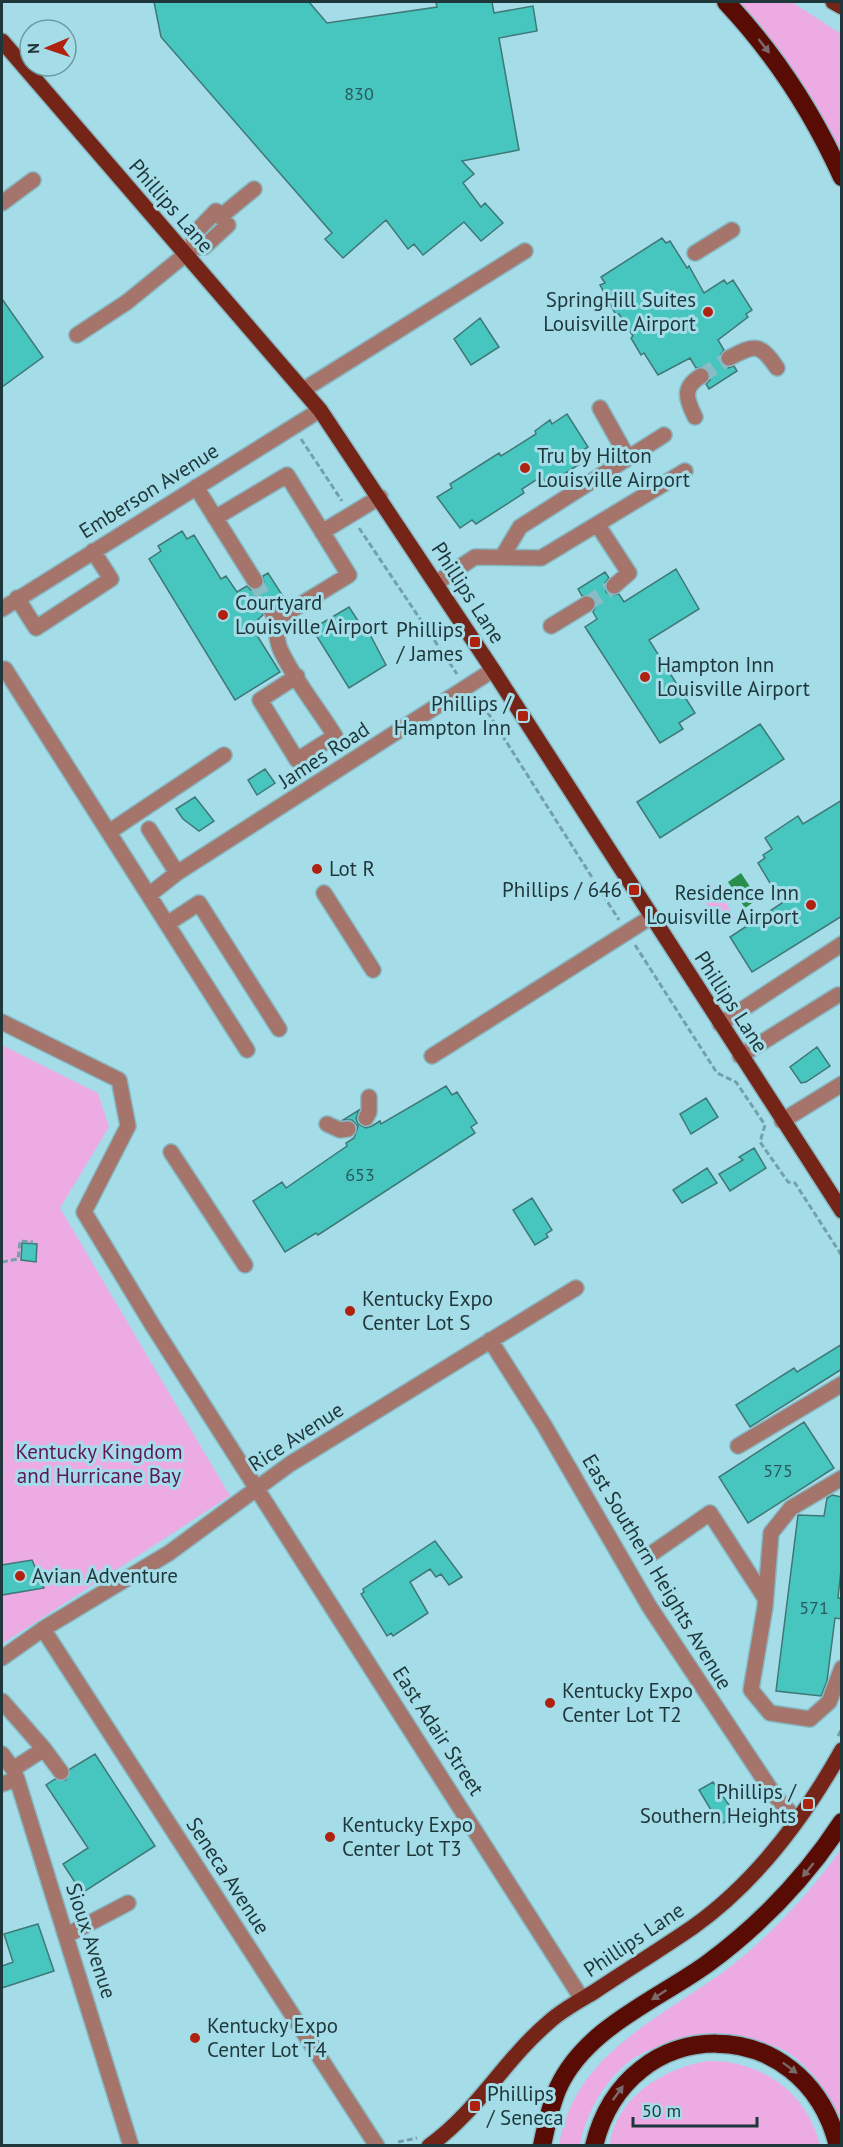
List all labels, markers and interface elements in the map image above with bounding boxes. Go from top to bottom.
north arrow [18,18,78,78]
one-way arrow [757,38,770,54]
text: N [23,43,43,54]
house number: 830 [344,82,374,105]
street label: Phillips Lane [123,153,219,258]
place label: SpringHill Suites Louisville Airport [543,286,696,337]
marker: SpringHill Suites Louisville Airport [701,305,715,319]
street label: Emberson Avenue [74,437,224,544]
place label: Tru by Hilton Louisville Airport [537,442,690,493]
marker: Tru by Hilton Louisville Airport [518,461,532,475]
street label: Phillips Lane [426,537,511,649]
place label: Courtyard Louisville Airport [235,589,388,640]
marker: Courtyard Louisville Airport [216,608,230,622]
place label: Phillips / James [396,616,463,667]
marker: Phillips / James [468,635,482,649]
place label: Hampton Inn Louisville Airport [657,651,810,702]
marker: Hampton Inn Louisville Airport [638,670,652,684]
place label: Phillips / Hampton Inn [394,690,513,741]
marker: Phillips / Hampton Inn [516,709,530,723]
street label: James Road [272,715,374,795]
place label: Lot R [329,855,375,882]
marker: Lot R [310,862,324,876]
place label: Phillips / 646 [502,876,622,903]
place label: Residence Inn Louisville Airport [646,879,799,930]
marker: Phillips / 646 [627,883,641,897]
marker: Residence Inn Louisville Airport [804,898,818,912]
street label: Phillips Lane [689,946,774,1058]
house number: 653 [345,1163,375,1186]
place label: Kentucky Expo Center Lot S [362,1285,493,1336]
marker: Kentucky Expo Center Lot S [343,1304,357,1318]
street label: Rice Avenue [243,1396,348,1477]
park label: Kentucky Kingdom and Hurricane Bay [15,1438,183,1489]
street label: East Southern Heights Avenue [576,1449,739,1694]
house number: 575 [763,1459,793,1482]
place label: Avian Adventure [32,1562,178,1589]
marker: Avian Adventure [13,1569,27,1583]
house number: 571 [799,1596,829,1619]
street label: East Adair Street [387,1661,490,1800]
place label: Kentucky Expo Center Lot T2 [562,1677,693,1728]
marker: Kentucky Expo Center Lot T2 [543,1696,557,1710]
place label: Phillips / Southern Heights [640,1778,798,1829]
marker: Phillips / Southern Heights [801,1797,815,1811]
place label: Kentucky Expo Center Lot T3 [342,1811,473,1862]
street label: Seneca Avenue [181,1812,276,1939]
marker: Kentucky Expo Center Lot T3 [323,1830,337,1844]
one-way arrow [801,1862,814,1878]
street label: Sioux Avenue [60,1880,123,2002]
street label: Phillips Lane [578,1896,689,1983]
one-way arrow [652,1989,668,2001]
place label: Kentucky Expo Center Lot T4 [207,2012,338,2063]
marker: Kentucky Expo Center Lot T4 [188,2031,202,2045]
one-way arrow [782,2062,798,2075]
place label: Phillips / Seneca [486,2080,564,2131]
one-way arrow [612,2085,624,2101]
scale bar [633,2090,758,2128]
marker: Phillips / Seneca [468,2099,482,2113]
text: 50 m [642,2099,681,2122]

